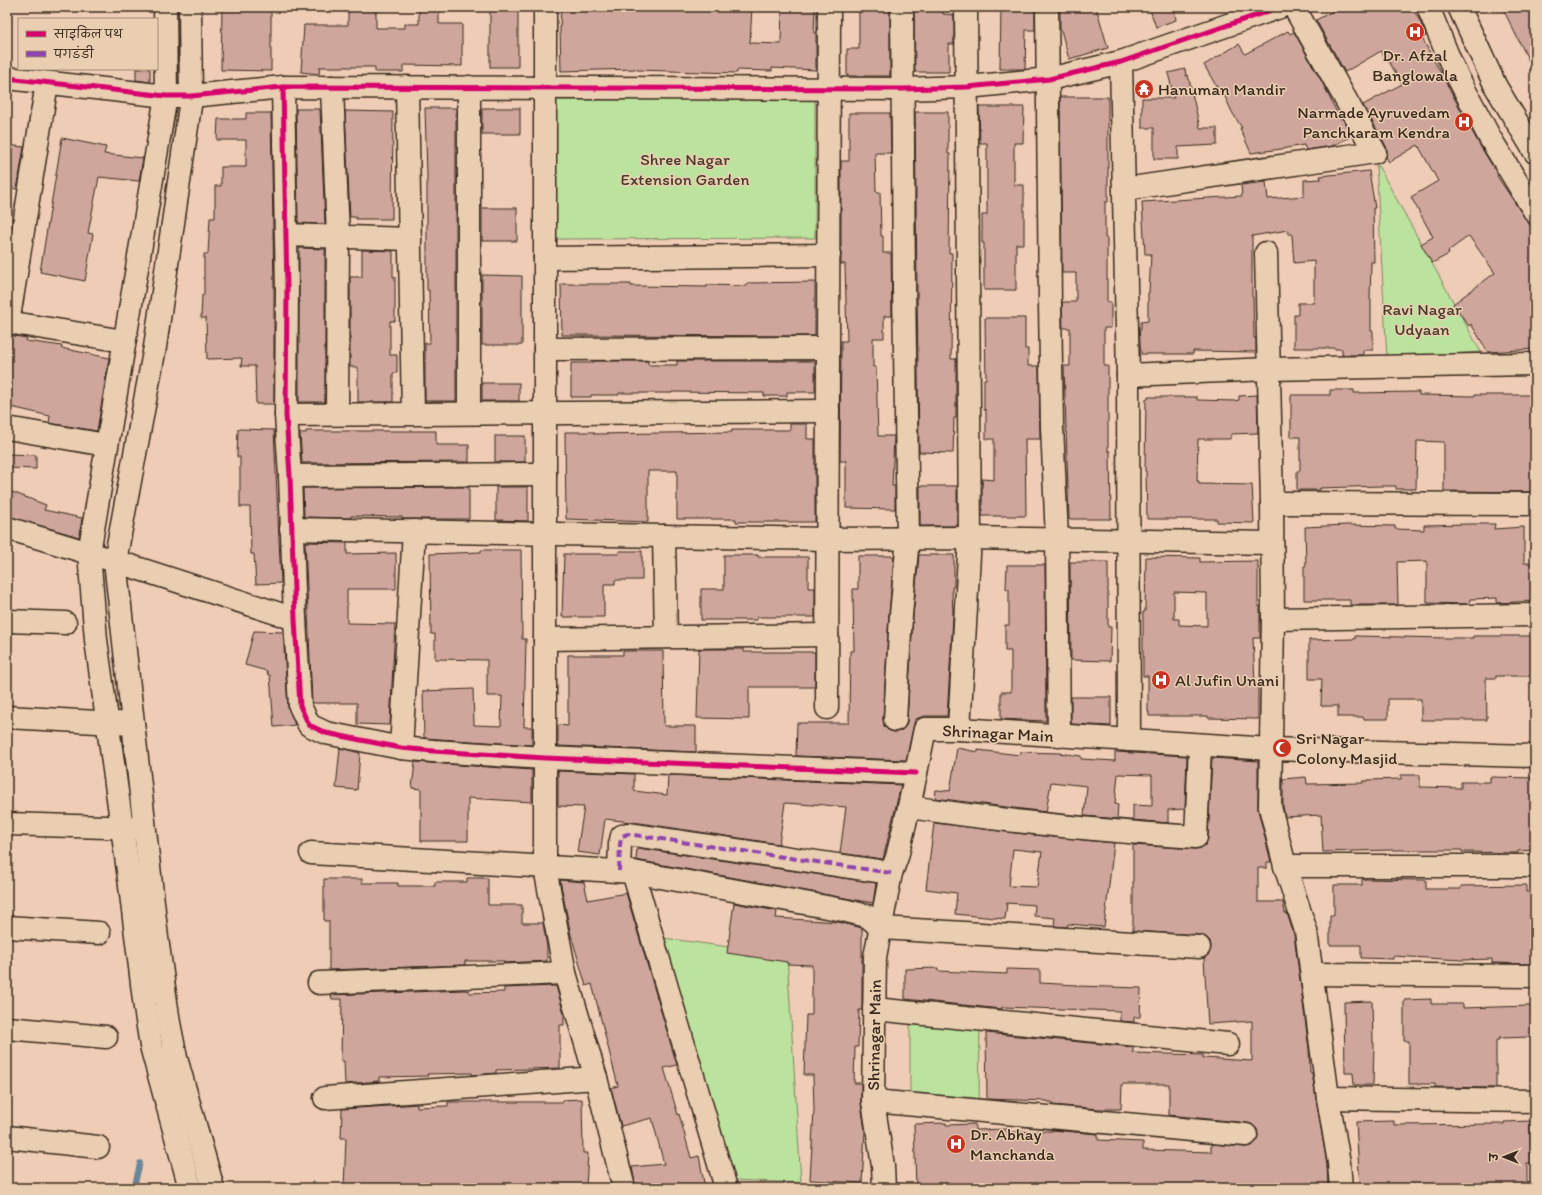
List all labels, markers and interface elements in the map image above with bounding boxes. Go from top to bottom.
legend [18,18,158,70]
hospital icon: Dr. Afzal Banglowala [1404,21,1426,43]
text: साइकिल पथ [53,25,124,41]
text: पगडंडी [53,45,95,61]
place label: Dr. Afzal Banglowala [1372,45,1458,85]
temple icon: Hanuman Mandir [1133,78,1155,100]
place label: Hanuman Mandir [1158,79,1286,99]
place label: Narmade Ayruvedam Panchkaram Kendra [1297,102,1450,142]
hospital icon: Narmade Ayruvedam Panchkaram Kendra [1453,111,1475,133]
park label: Shree Nagar Extension Garden [621,149,749,189]
park label: Ravi Nagar Udyaan [1382,299,1462,339]
hospital icon: Al Jufin Unani [1150,669,1172,691]
place label: Al Jufin Unani [1175,670,1279,690]
street label: Shrinagar Main [942,720,1055,746]
place label: Sri Nagar Colony Masjid [1296,728,1398,768]
mosque icon: Sri Nagar Colony Masjid [1271,737,1293,759]
street label: Shrinagar Main [863,979,885,1091]
place label: Dr. Abhay Manchanda [970,1124,1055,1164]
hospital icon: Dr. Abhay Manchanda [945,1133,967,1155]
north arrow [1484,1137,1524,1177]
text: उ [1488,1152,1501,1162]

